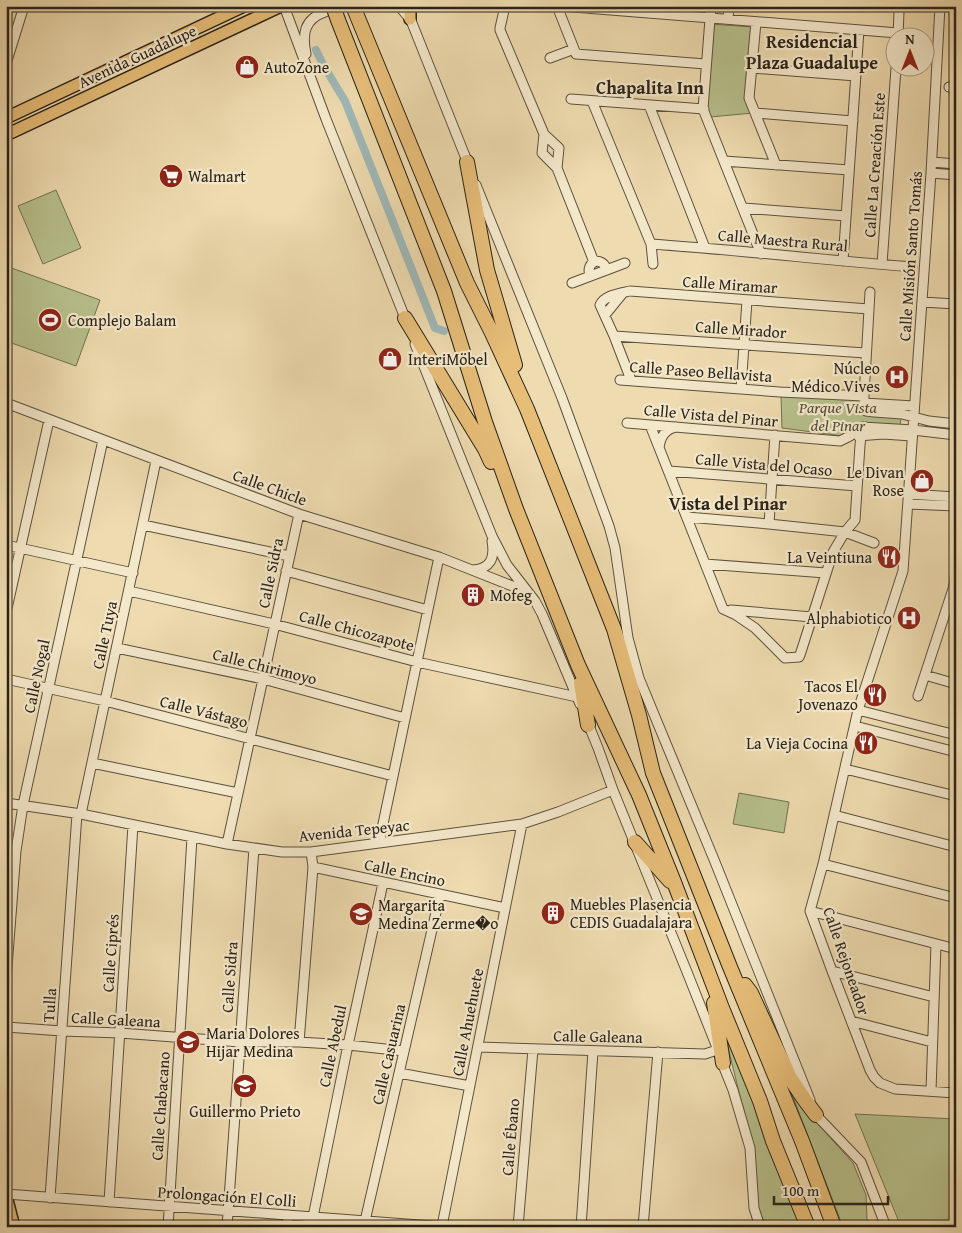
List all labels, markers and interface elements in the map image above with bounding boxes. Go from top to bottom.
street label: Avenida Guadalupe [74,18,200,94]
district label: Residencial Plaza Guadalupe [746,28,878,76]
north arrow [884,28,934,78]
text: N [905,29,915,49]
shop icon: AutoZone [234,54,260,80]
place label: AutoZone [264,55,329,79]
district label: Chapalita Inn [596,74,704,101]
street label: Calle La Creación Este [857,92,891,238]
supermarket icon: Walmart [158,163,184,189]
place label: Walmart [188,164,246,188]
street label: Calle Misión Santo Tomás [892,170,928,342]
street label: Calle Maestra Rural [717,222,849,258]
street label: Calle Miramar [682,269,779,299]
sports icon: Complejo Balam [37,307,63,333]
place label: Complejo Balam [68,308,176,332]
street label: Calle Mirador [695,314,788,344]
shop icon: InteriMöbel [377,346,403,372]
place label: InteriMöbel [408,347,488,371]
street label: Calle Paseo Bellavista [629,354,774,388]
place label: Núcleo Médico Vives [791,356,880,398]
hospital icon: Núcleo Médico Vives [884,364,910,390]
park label: Parque Vista del Pinar [798,395,878,437]
street label: Calle Vista del Pinar [643,397,780,433]
street label: Calle Vista del Ocaso [695,446,833,482]
place label: Le Divan Rose [847,460,904,502]
street label: Calle Chicle [230,463,310,511]
shop icon: Le Divan Rose [909,468,935,494]
district label: Vista del Pinar [669,490,788,517]
street label: Calle Sidra [251,535,289,610]
restaurant icon: La Veintiuna [876,544,902,570]
place label: La Veintiuna [787,545,872,569]
building icon: Mofeg [460,582,486,608]
place label: Mofeg [490,583,532,607]
street label: Calle Tuya [85,598,123,671]
street label: Calle Chicozapote [297,603,417,657]
hospital icon: Alphabiotico [896,605,922,631]
place label: Alphabiotico [806,606,892,630]
street label: Calle Nogal [16,636,56,715]
street label: Calle Chirimoyo [210,641,320,691]
place label: Tacos El Jovenazo [796,674,859,716]
restaurant icon: Tacos El Jovenazo [862,682,888,708]
street label: Calle Vástago [157,688,251,734]
restaurant icon: La Vieja Cocina [853,730,879,756]
place label: La Vieja Cocina [746,731,848,755]
street label: Avenida Tepeyac [297,812,411,848]
street label: Calle Encino [362,852,448,892]
place label: Muebles Plasencia CEDIS Guadalajara [570,892,693,934]
place label: Margarita Medina Zerme�o [378,893,498,935]
building icon: Muebles Plasencia CEDIS Guadalajara [540,900,566,926]
school or university icon: Margarita Medina Zerme�o [348,901,374,927]
street label: Calle Rejoneador [817,904,877,1019]
street label: Calle Ciprés [95,913,125,993]
street label: Calle Sidra [215,940,243,1013]
street label: Calle Ahuehuete [445,966,489,1078]
street label: Tulla [36,987,62,1023]
street label: Calle Casuarina [365,1001,411,1107]
street label: Calle Abedul [312,1002,353,1089]
street label: Calle Galeana [71,1005,162,1033]
place label: Maria Dolores Hijar Medina [206,1021,300,1063]
street label: Calle Galeana [553,1023,643,1049]
school or university icon: Maria Dolores Hijar Medina [175,1029,201,1055]
street label: Calle Chabacano [144,1051,176,1161]
school or university icon: Guillermo Prieto [232,1073,258,1099]
street label: Calle Ébano [495,1097,525,1177]
place label: Guillermo Prieto [189,1099,301,1123]
scale bar [774,1173,888,1205]
street label: Prolongación El Colli [157,1179,298,1213]
text: 100 m [782,1180,820,1201]

